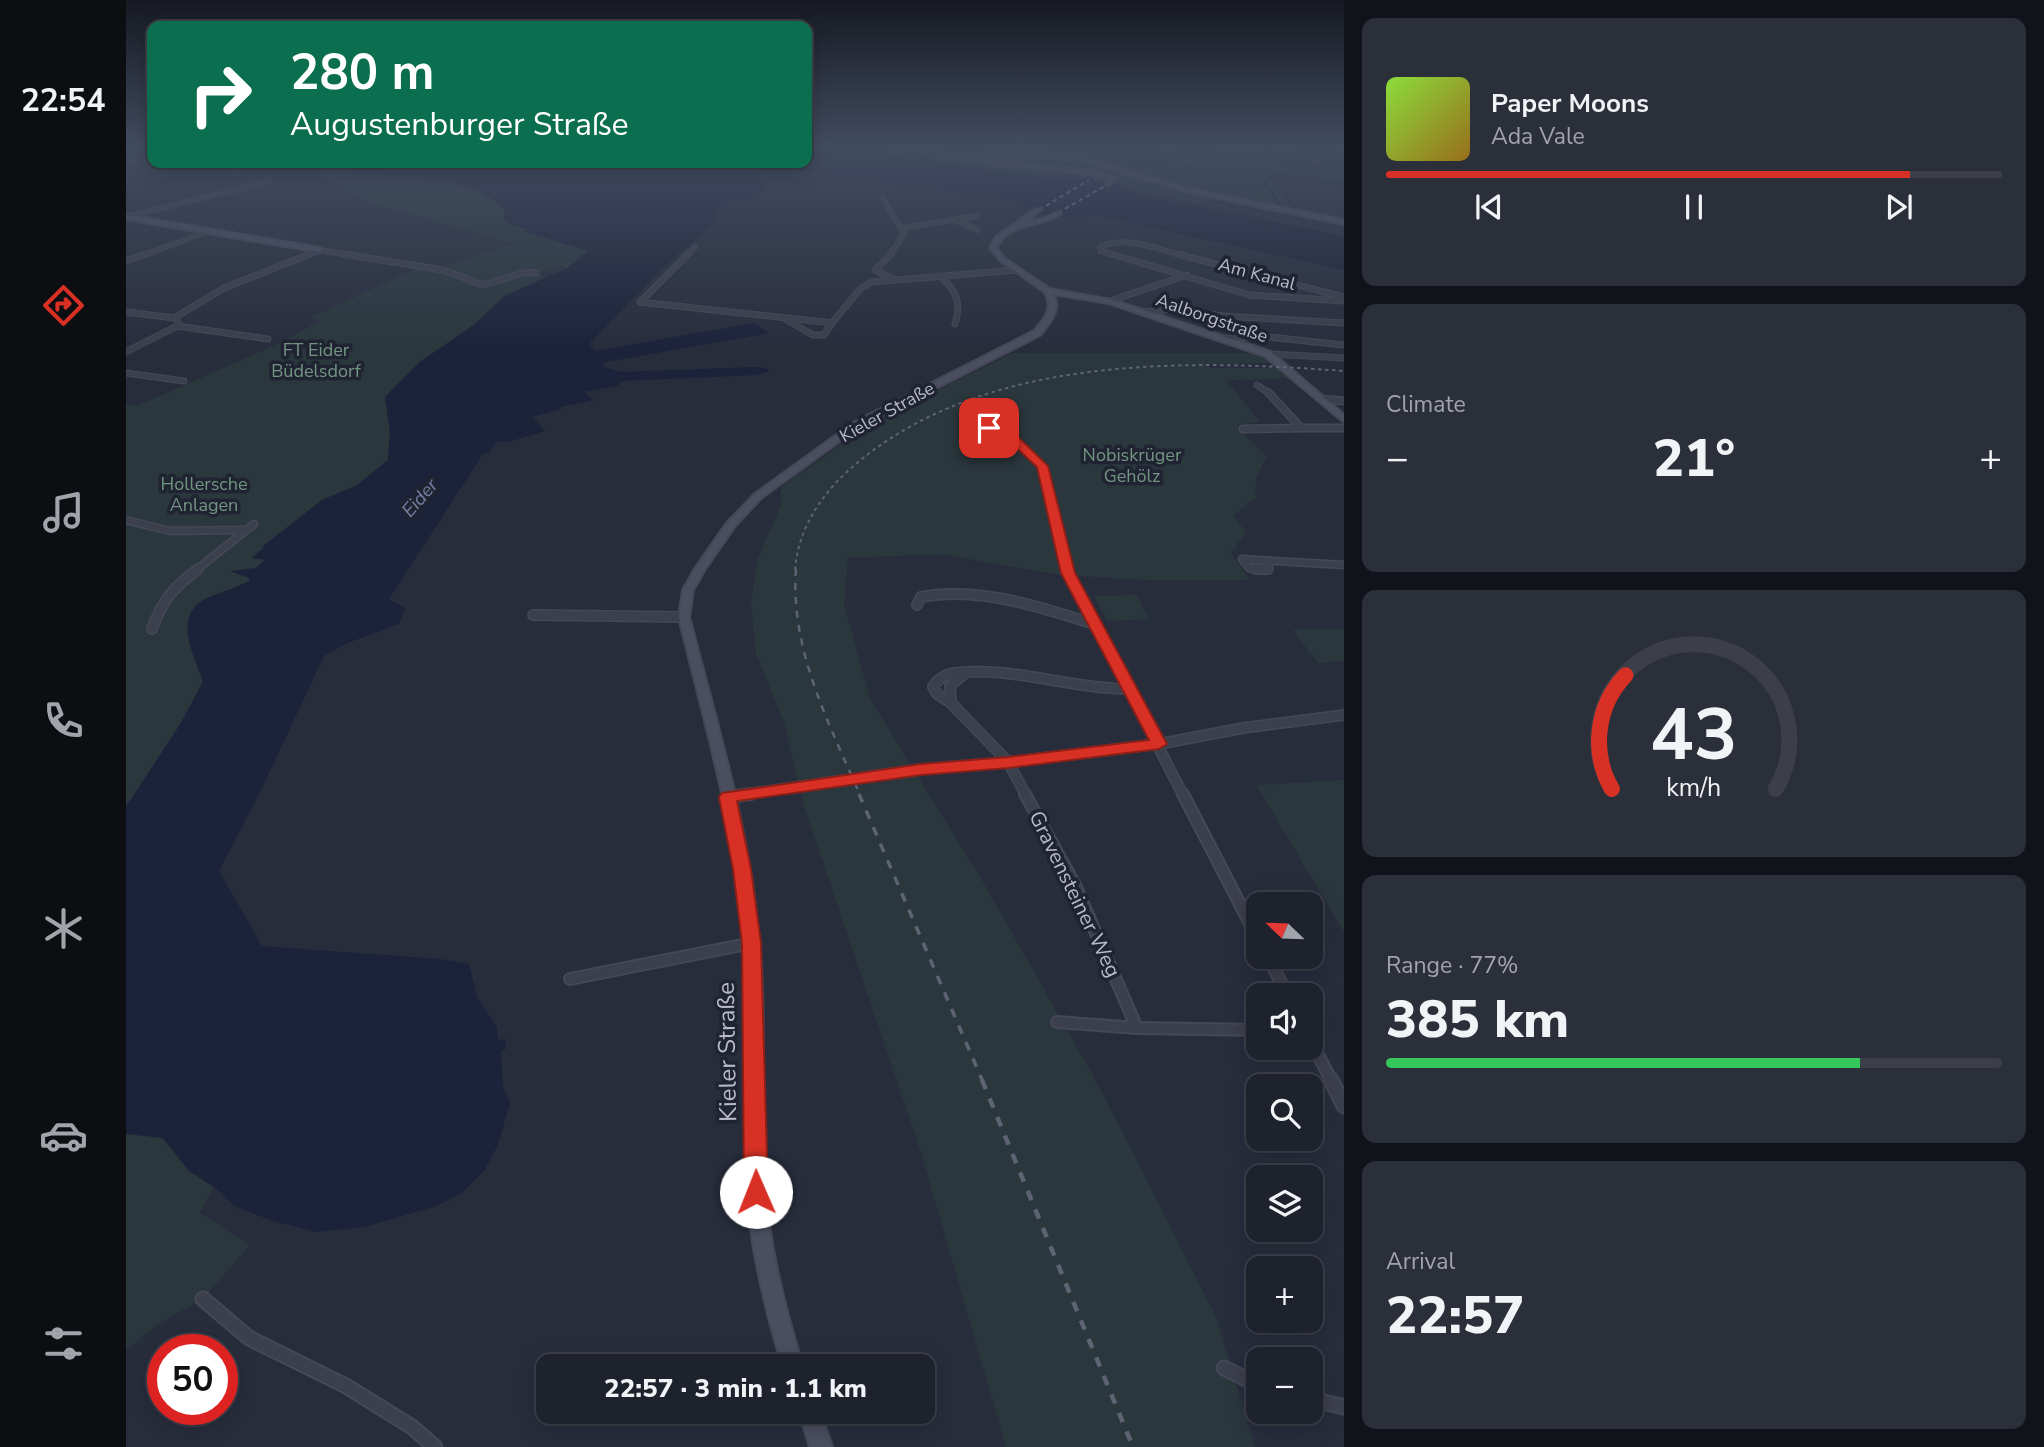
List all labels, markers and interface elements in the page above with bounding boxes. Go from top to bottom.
text: 280 m [290,39,434,106]
icon: right [175,49,266,140]
text: 22:54 [21,79,105,122]
text: Paper Moons [1491,86,1649,121]
text: Augustenburger Straße [290,103,629,146]
text: Ada Vale [1491,121,1585,152]
icon: previous [1470,188,1508,226]
icon: pause [1675,188,1713,226]
icon: next [1880,188,1918,226]
street label: Am Kanal [1216,252,1299,296]
icon: directions [39,281,88,330]
street label: Aalborgstraße [1153,288,1271,348]
park label: FT Eider Büdelsdorf [271,338,362,383]
street label: Kieler Straße [835,376,939,448]
text: Climate [1386,389,1466,420]
pin [959,398,1019,458]
icon: arrive [970,409,1008,447]
text: 21° [1653,423,1735,494]
text: − [1386,433,1409,484]
text: + [1979,433,2002,484]
park label: Nobiskrüger Gehölz [1083,443,1182,488]
park label: Hollersche Anlagen [161,472,248,517]
water label: Eider [396,472,445,523]
icon: music [39,488,88,537]
text: 43 [1650,686,1738,786]
icon: phone [39,696,88,745]
text: km/h [1666,771,1722,805]
street label: Gravensteiner Weg [1023,806,1127,982]
north arrow [1246,892,1323,970]
map controls [1246,892,1323,1424]
icon: climate [39,904,88,953]
text: Range · 77% [1386,950,1518,981]
street label: Kieler Straße [710,982,744,1122]
button: sound [1246,983,1323,1060]
text: 385 km [1386,984,1569,1055]
button: search [1246,1074,1323,1151]
icon: car [39,1111,88,1160]
position arrow [719,1155,793,1229]
button: layers [1246,1165,1323,1242]
text: Arrival [1386,1246,1455,1277]
button: + [1246,1256,1323,1333]
text: 22:57 [1386,1280,1524,1351]
icon: filters [39,1319,88,1368]
speed limit sign: 50 [147,1334,238,1425]
button: − [1246,1347,1323,1424]
text: 22:57 · 3 min · 1.1 km [604,1371,867,1406]

